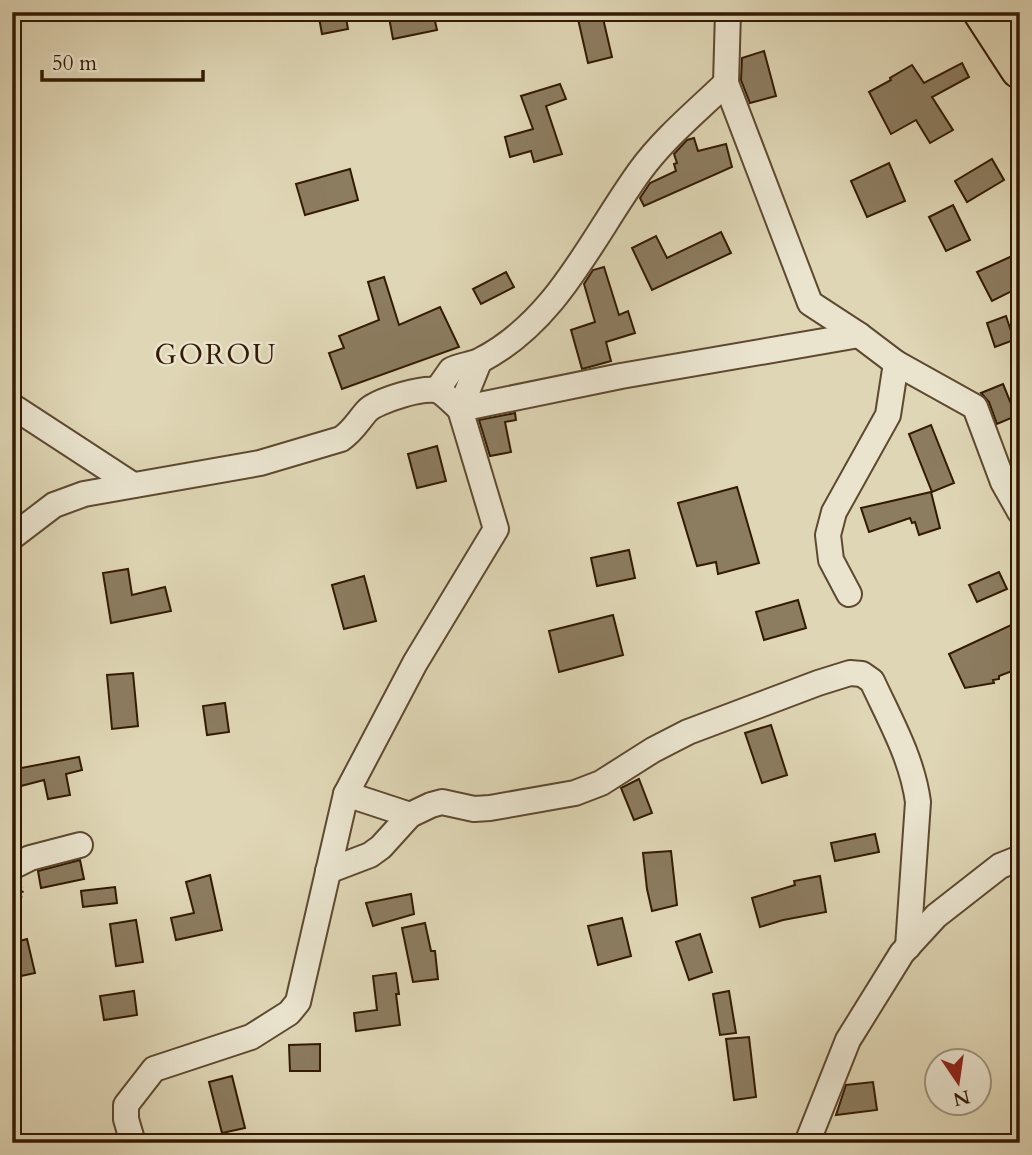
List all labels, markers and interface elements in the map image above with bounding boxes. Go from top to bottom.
scale bar [42,38,203,82]
text: 50 m [52,49,97,78]
district label: GOROU [155,336,277,374]
north arrow [923,1046,993,1116]
text: N [950,1083,973,1112]

